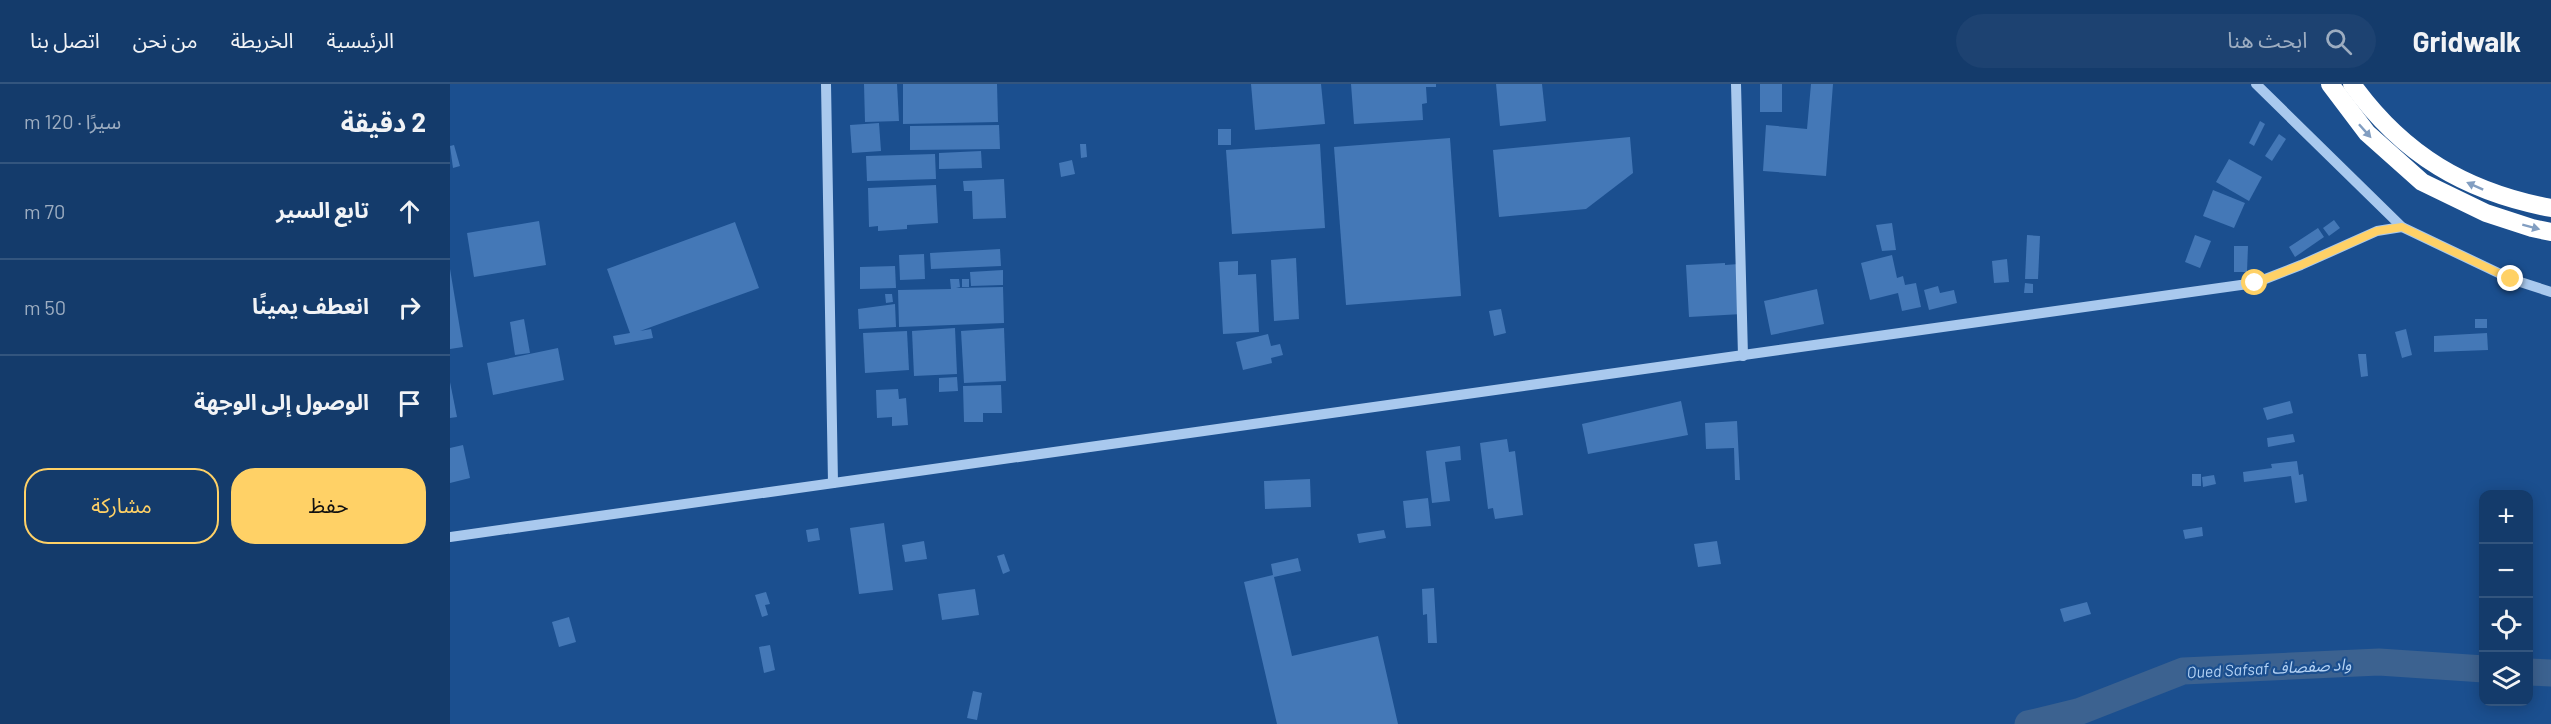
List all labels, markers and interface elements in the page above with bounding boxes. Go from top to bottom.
search box [1956,14,2376,68]
text: Gridwalk [2412,24,2521,58]
icon: search [2322,25,2355,58]
text: ابحث هنا [2227,26,2307,52]
text: اتصل بنا [30,27,100,52]
text: من نحن [133,27,198,52]
text: الخريطة [231,27,294,52]
text: الرئيسية [327,27,394,52]
text: 2 دقيقة [341,106,426,137]
text: سيرًا · 120 m [24,109,121,133]
one-way arrow [2358,123,2372,138]
one-way arrow [2466,182,2483,191]
icon: ahead [393,195,426,228]
text: تابع السير [276,196,369,222]
text: 70 m [24,199,65,223]
one-way arrow [2522,223,2540,232]
route end [2497,265,2523,291]
route start [2241,269,2267,295]
icon: right [393,291,426,324]
text: انعطف يمينًا [252,292,369,318]
text: 50 m [24,295,66,319]
icon: arrive [393,387,426,420]
text: الوصول إلى الوجهة [194,388,369,414]
button: مشاركة [24,468,219,544]
button: حفظ [231,468,426,544]
map controls [2479,490,2533,706]
button: + [2479,490,2533,544]
button: − [2479,544,2533,598]
button: locate [2479,598,2533,652]
button: layers [2479,652,2533,706]
water label: Oued Safsaf واد صفصاف [2186,654,2352,682]

